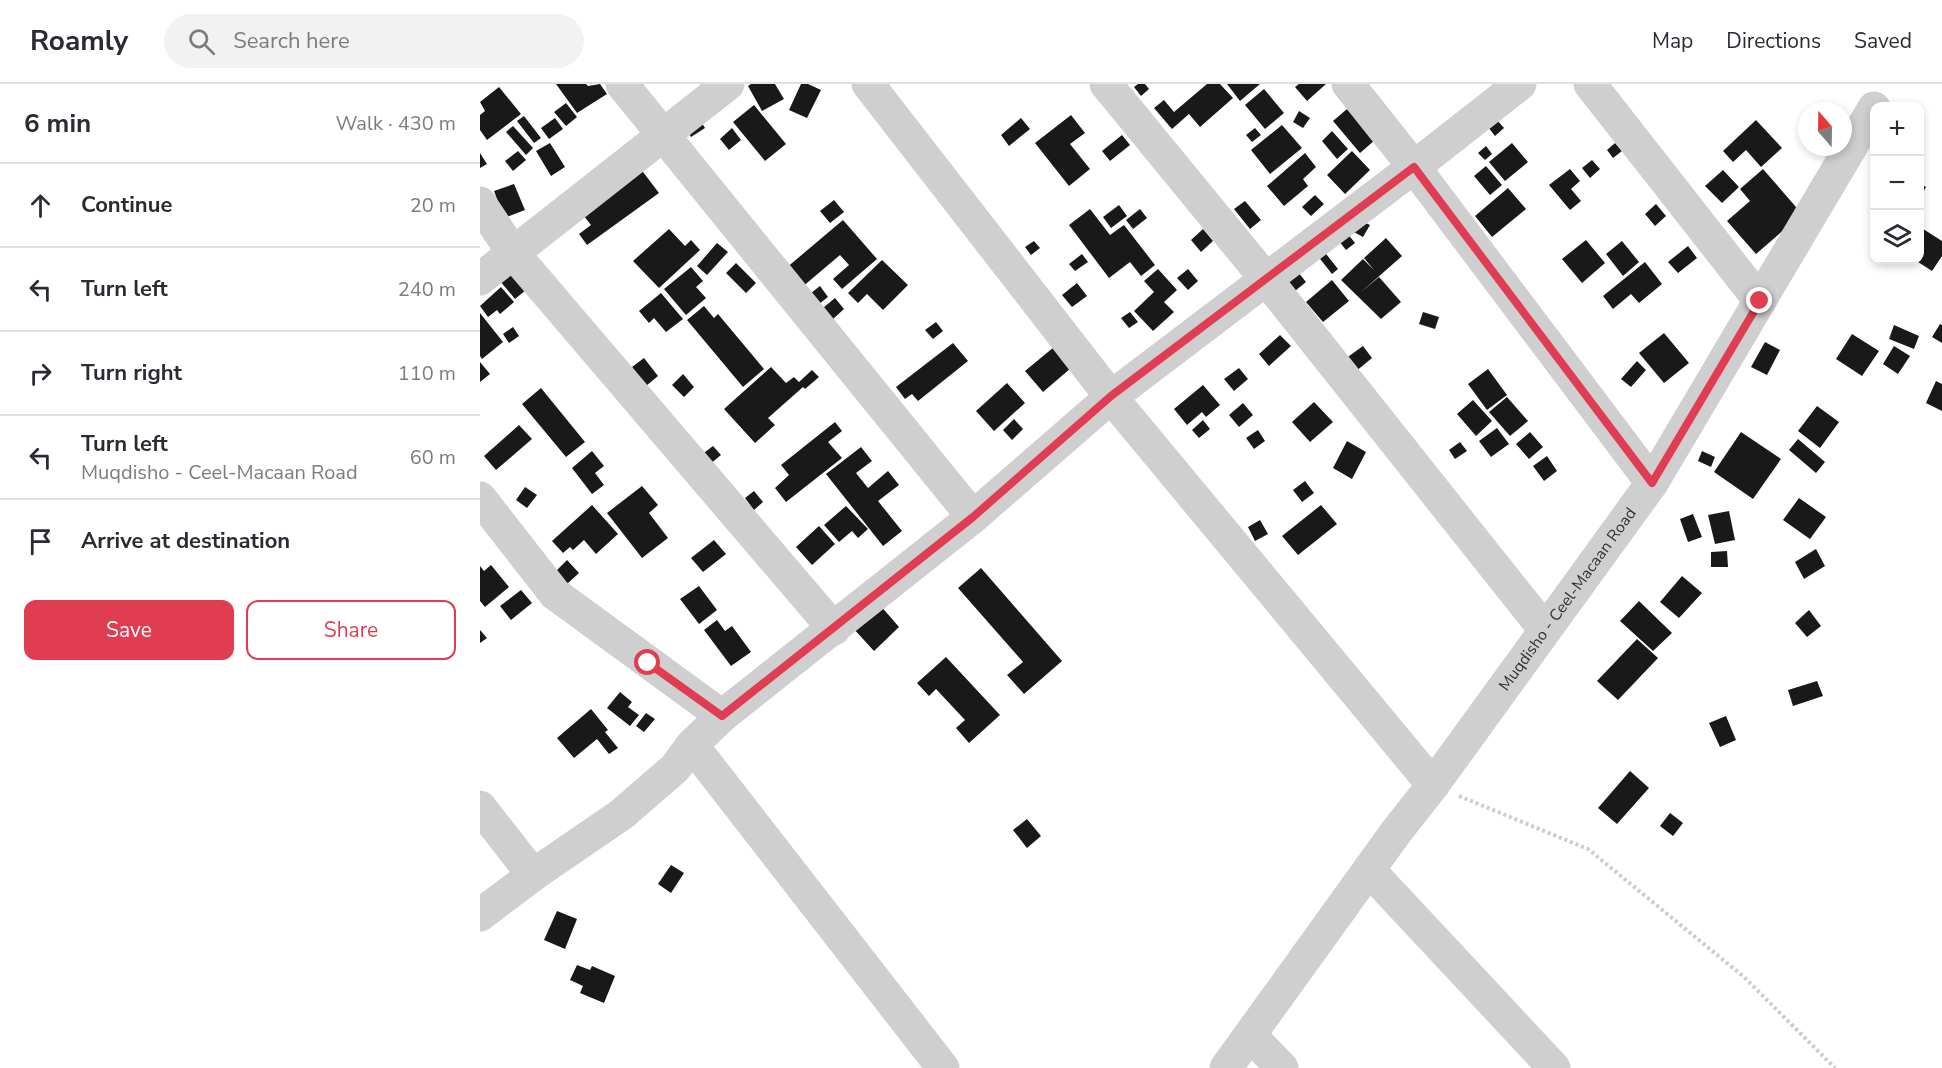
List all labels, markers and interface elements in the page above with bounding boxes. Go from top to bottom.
search box [164,14,584,68]
text: Roamly [30,22,128,60]
icon: search [185,25,218,58]
text: Search here [233,26,350,56]
text: Map [1652,27,1693,55]
text: Directions [1726,27,1821,55]
text: Saved [1854,27,1912,55]
north arrow [1798,102,1852,156]
map controls [1870,102,1924,264]
button: + [1870,102,1924,156]
text: 6 min [24,106,91,141]
text: Walk · 430 m [336,110,456,137]
button: − [1870,156,1924,210]
icon: ahead [24,189,57,222]
text: Continue [81,190,172,220]
text: 20 m [410,192,456,219]
button: layers [1870,210,1924,264]
icon: left [24,273,57,306]
text: Turn left [81,274,168,304]
text: 240 m [398,276,456,303]
route end [1746,287,1772,313]
icon: right [24,357,57,390]
text: Turn right [81,358,182,388]
text: 110 m [398,360,456,387]
text: Turn left [81,429,168,459]
icon: left [24,441,57,474]
text: 60 m [410,444,456,471]
text: Muqdisho - Ceel-Macaan Road [81,459,358,486]
street label: Muqdisho - Ceel-Macaan Road [1494,503,1642,695]
icon: arrive [24,525,57,558]
text: Arrive at destination [81,526,290,556]
button: Save [24,600,234,660]
button: Share [246,600,456,660]
route start [634,649,660,675]

